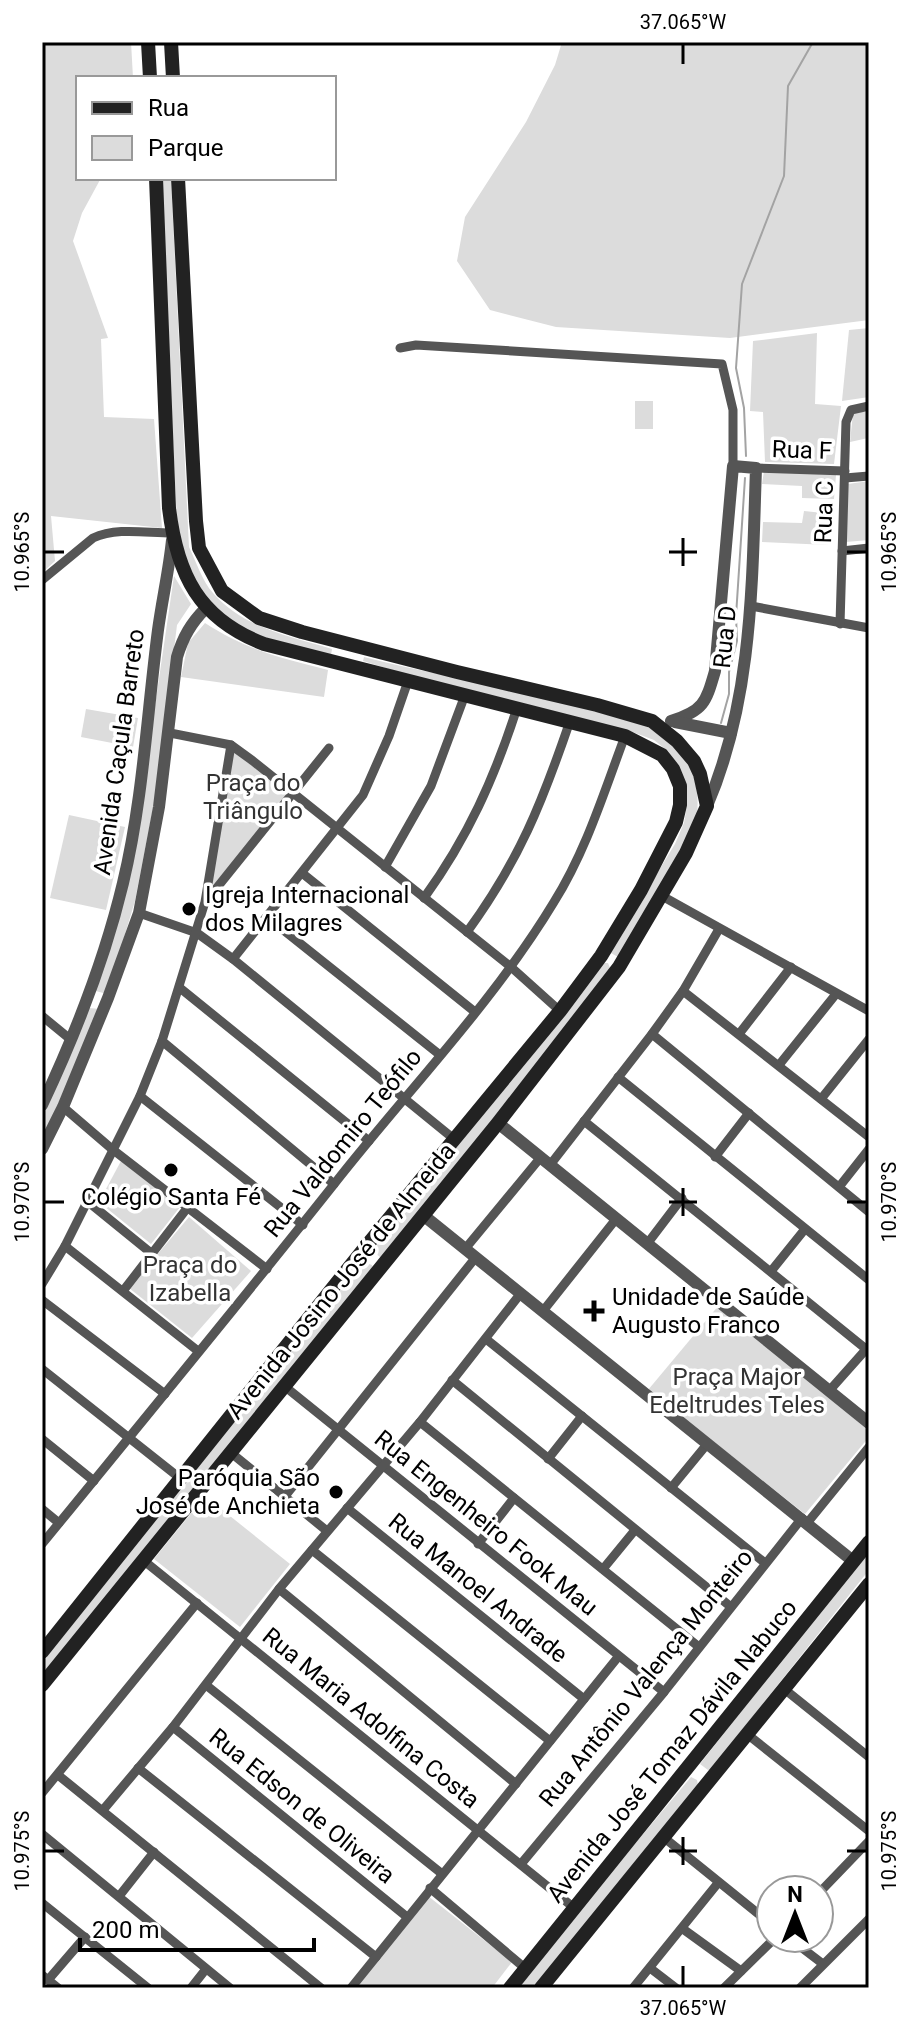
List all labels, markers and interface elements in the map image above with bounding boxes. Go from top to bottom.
text: 37.065°W [640,10,727,34]
legend [76,76,336,180]
text: Rua [148,94,189,122]
text: Parque [148,134,224,162]
street label: Rua F [771,435,833,465]
street label: Rua C [809,480,839,544]
text: 10.965°S [10,511,34,592]
text: 10.965°S [877,511,901,592]
street label: Rua D [708,604,742,670]
street label: Avenida Caçula Barreto [88,627,150,877]
park label: Praça do Triângulo [203,769,303,825]
place label: Igreja Internacional dos Milagres [205,881,409,937]
marker: Igreja Internacional dos Milagres [180,900,198,918]
street label: Rua Valdomiro Teófilo [258,1043,428,1243]
street label: Avenida Josino José de Almeida [221,1137,461,1425]
text: 10.970°S [10,1161,34,1242]
marker: Colégio Santa Fé [162,1161,180,1179]
text: 10.970°S [877,1161,901,1242]
place label: Colégio Santa Fé [81,1183,261,1211]
park label: Praça do Izabella [143,1251,237,1307]
place label: Unidade de Saúde Augusto Franco [612,1283,804,1339]
marker: Unidade de Saúde Augusto Franco [583,1300,605,1322]
park label: Praça Major Edeltrudes Teles [649,1363,825,1419]
street label: Rua Engenheiro Fook Mau [369,1425,603,1621]
place label: Paróquia São José de Anchieta [136,1464,320,1520]
marker: Paróquia São José de Anchieta [327,1483,345,1501]
street label: Rua Manoel Andrade [383,1507,573,1669]
street label: Rua Antônio Valença Monteiro [533,1544,759,1812]
street label: Avenida José Tomaz Dávila Nabuco [541,1594,803,1908]
street label: Rua Maria Adolfina Costa [257,1622,485,1814]
street label: Rua Edson de Oliveira [204,1723,400,1889]
text: 10.975°S [10,1810,34,1891]
text: 10.975°S [877,1810,901,1891]
north arrow [755,1874,835,1954]
scale bar [80,1902,314,1952]
text: 200 m [92,1916,159,1944]
text: 37.065°W [640,1996,727,2020]

